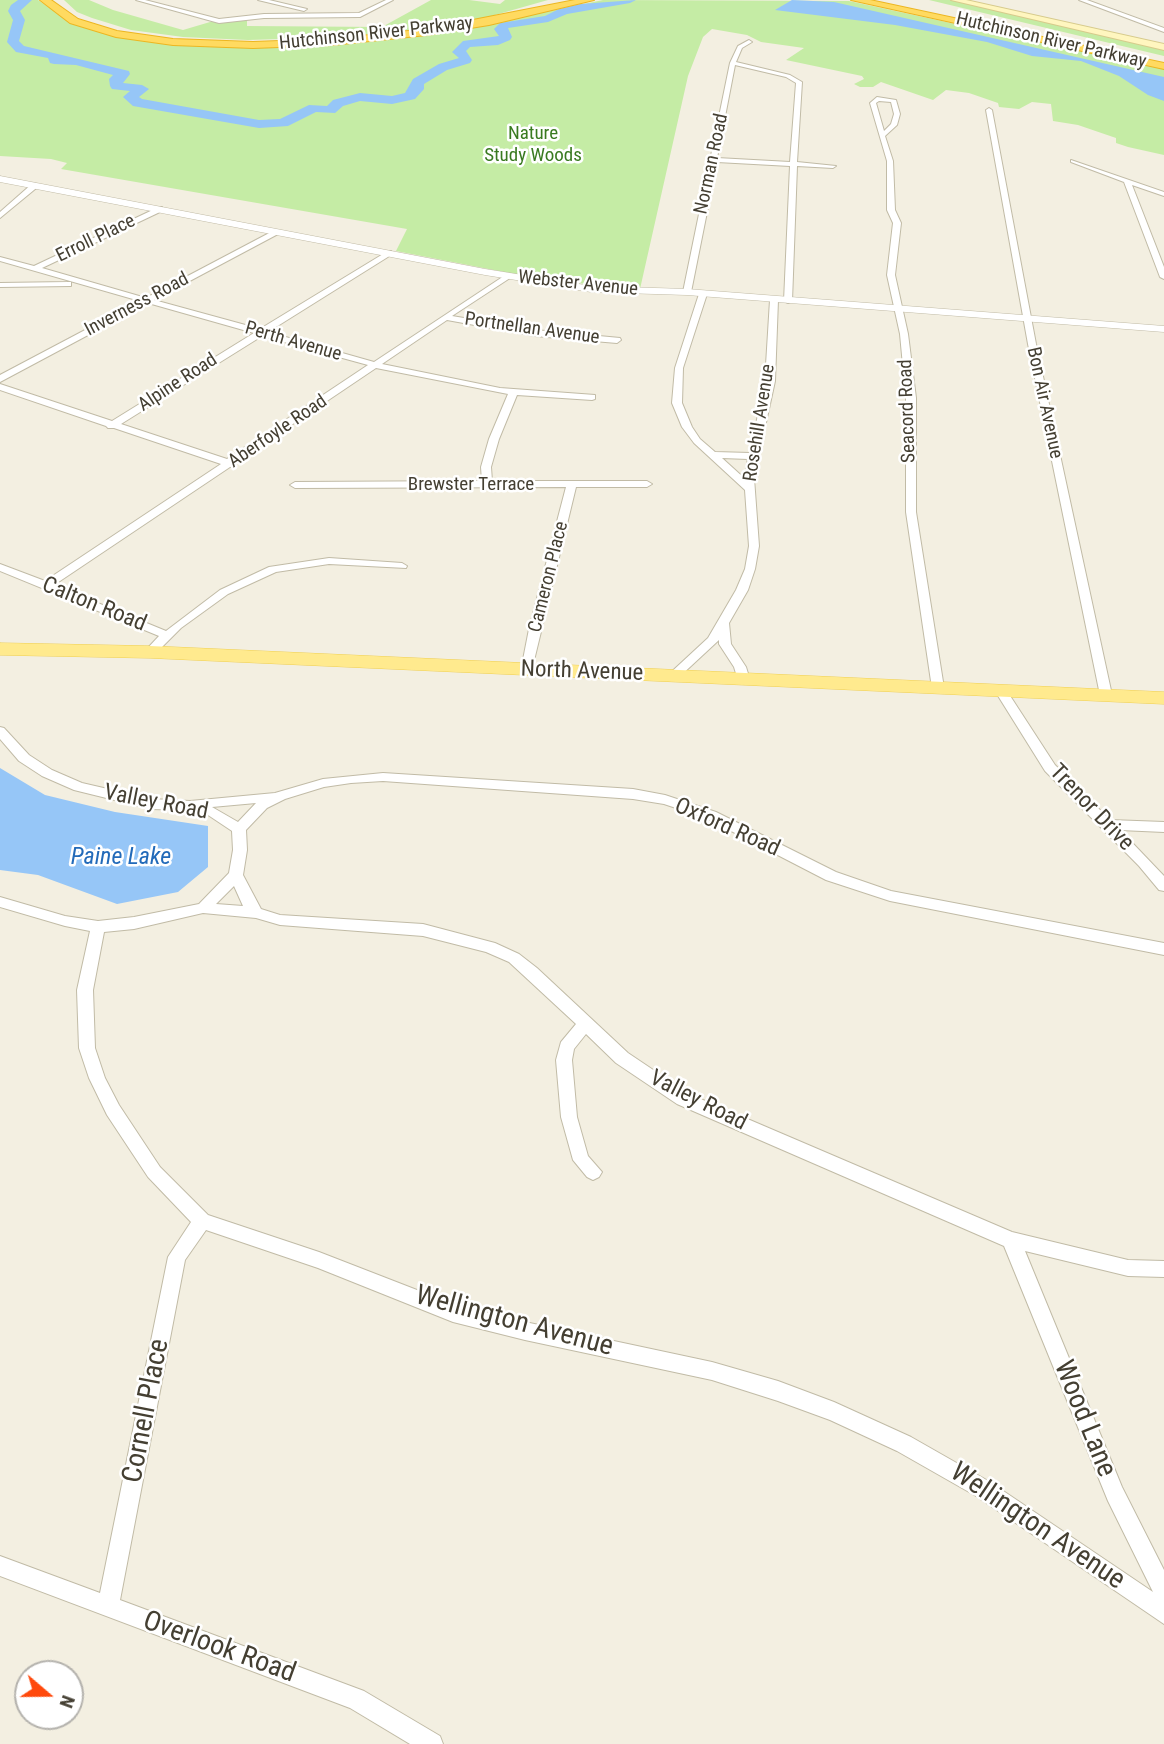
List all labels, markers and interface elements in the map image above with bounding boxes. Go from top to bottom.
street label: Hutchinson River Parkway [954,8,1148,74]
street label: Hutchinson River Parkway [278,12,474,56]
street label: Norman Road [690,112,734,216]
park label: Nature Study Woods [484,123,582,167]
street label: Erroll Place [53,210,139,268]
street label: Webster Avenue [517,266,639,302]
street label: Inverness Road [81,268,193,342]
street label: Portnellan Avenue [463,308,601,350]
street label: Perth Avenue [242,317,344,367]
street label: Bon Air Avenue [1021,345,1067,461]
street label: Alpine Road [134,349,222,417]
street label: Seacord Road [895,359,921,463]
street label: Rosehill Avenue [739,363,781,483]
street label: Aberfoyle Road [224,391,332,473]
street label: Brewster Terrace [408,474,534,496]
street label: Cameron Place [524,519,574,635]
street label: Calton Road [38,572,150,638]
street label: North Avenue [520,656,644,688]
street label: Trenor Drive [1043,759,1139,857]
street label: Valley Road [102,779,210,827]
street label: Oxford Road [670,793,784,863]
water label: Paine Lake [71,844,171,872]
street label: Valley Road [645,1065,751,1137]
street label: Wellington Avenue [411,1279,617,1365]
street label: Cornell Place [117,1336,177,1486]
street label: Wood Lane [1045,1356,1123,1482]
street label: Wellington Avenue [943,1456,1131,1598]
street label: Overlook Road [138,1605,300,1691]
north arrow [14,1660,84,1730]
text: N [55,1692,80,1711]

